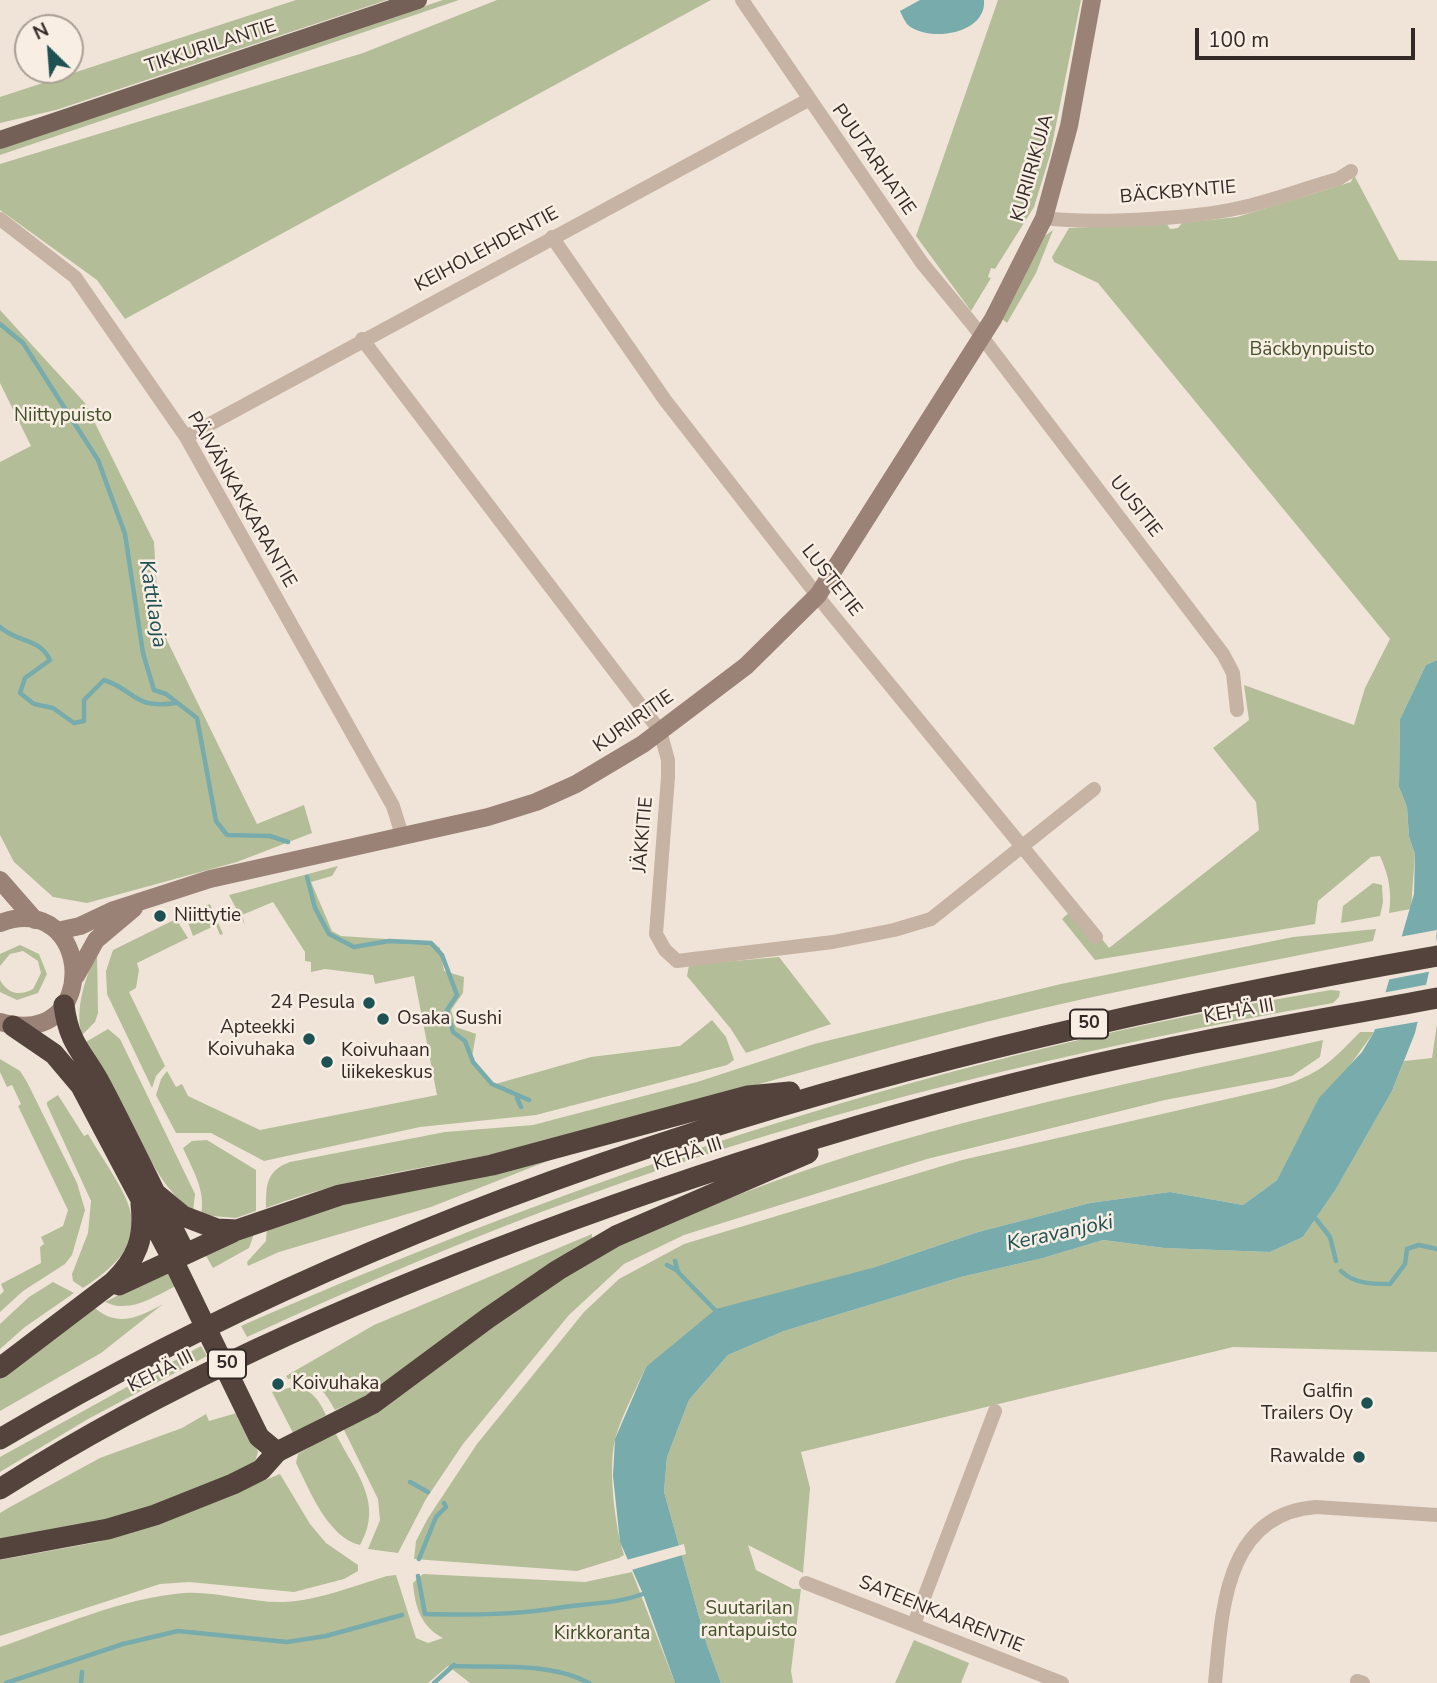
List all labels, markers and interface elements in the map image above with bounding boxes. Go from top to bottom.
north arrow [14,14,84,84]
scale bar [1199,14,1420,58]
street label: TIKKURILANTIE [143,15,279,79]
text: N [29,17,53,47]
text: 100 m [1208,26,1269,54]
street label: PUUTARHATIE [826,100,920,220]
street label: KURIIRIKUJA [1007,112,1059,224]
street label: BÄCKBYNTIE [1119,177,1237,209]
street label: KEIHOLEHDENTIE [411,203,563,297]
park label: Bäckbynpuisto [1249,339,1375,361]
park label: Niittypuisto [14,405,112,427]
street label: PÄIVÄNKAKKARANTIE [181,408,301,592]
street label: UUSITIE [1104,472,1166,542]
street label: LUSTETIE [796,541,866,621]
water label: Kattilaoja [133,558,171,650]
street label: KURIIRITIE [589,686,679,758]
street label: JÄKKITIE [629,796,659,874]
place label: Niittytie [174,905,241,927]
marker: Niittytie [152,908,168,924]
place label: 24 Pesula [270,992,355,1014]
marker: 24 Pesula [361,995,377,1011]
street label: KEHÄ III [1202,995,1276,1029]
place label: Osaka Sushi [397,1008,502,1030]
road number: 50 [1070,1009,1108,1038]
marker: Osaka Sushi [375,1011,391,1027]
place label: Apteekki Koivuhaka [208,1017,295,1061]
marker: Apteekki Koivuhaka [301,1031,317,1047]
place label: Koivuhaan liikekeskus [341,1040,433,1084]
marker: Koivuhaan liikekeskus [319,1054,335,1070]
street label: KEHÄ III [651,1133,725,1177]
water label: Keravanjoki [1004,1210,1116,1258]
street label: KEHÄ III [124,1346,198,1398]
road number: 50 [208,1350,246,1378]
place label: Koivuhaka [292,1373,379,1395]
marker: Koivuhaka [270,1376,286,1392]
place label: Galfin Trailers Oy [1261,1381,1353,1425]
marker: Galfin Trailers Oy [1359,1395,1375,1411]
place label: Rawalde [1270,1446,1345,1468]
marker: Rawalde [1351,1449,1367,1465]
street label: SATEENKAARENTIE [855,1571,1027,1659]
park label: Suutarilan rantapuisto [701,1598,797,1642]
park label: Kirkkoranta [554,1623,650,1645]

